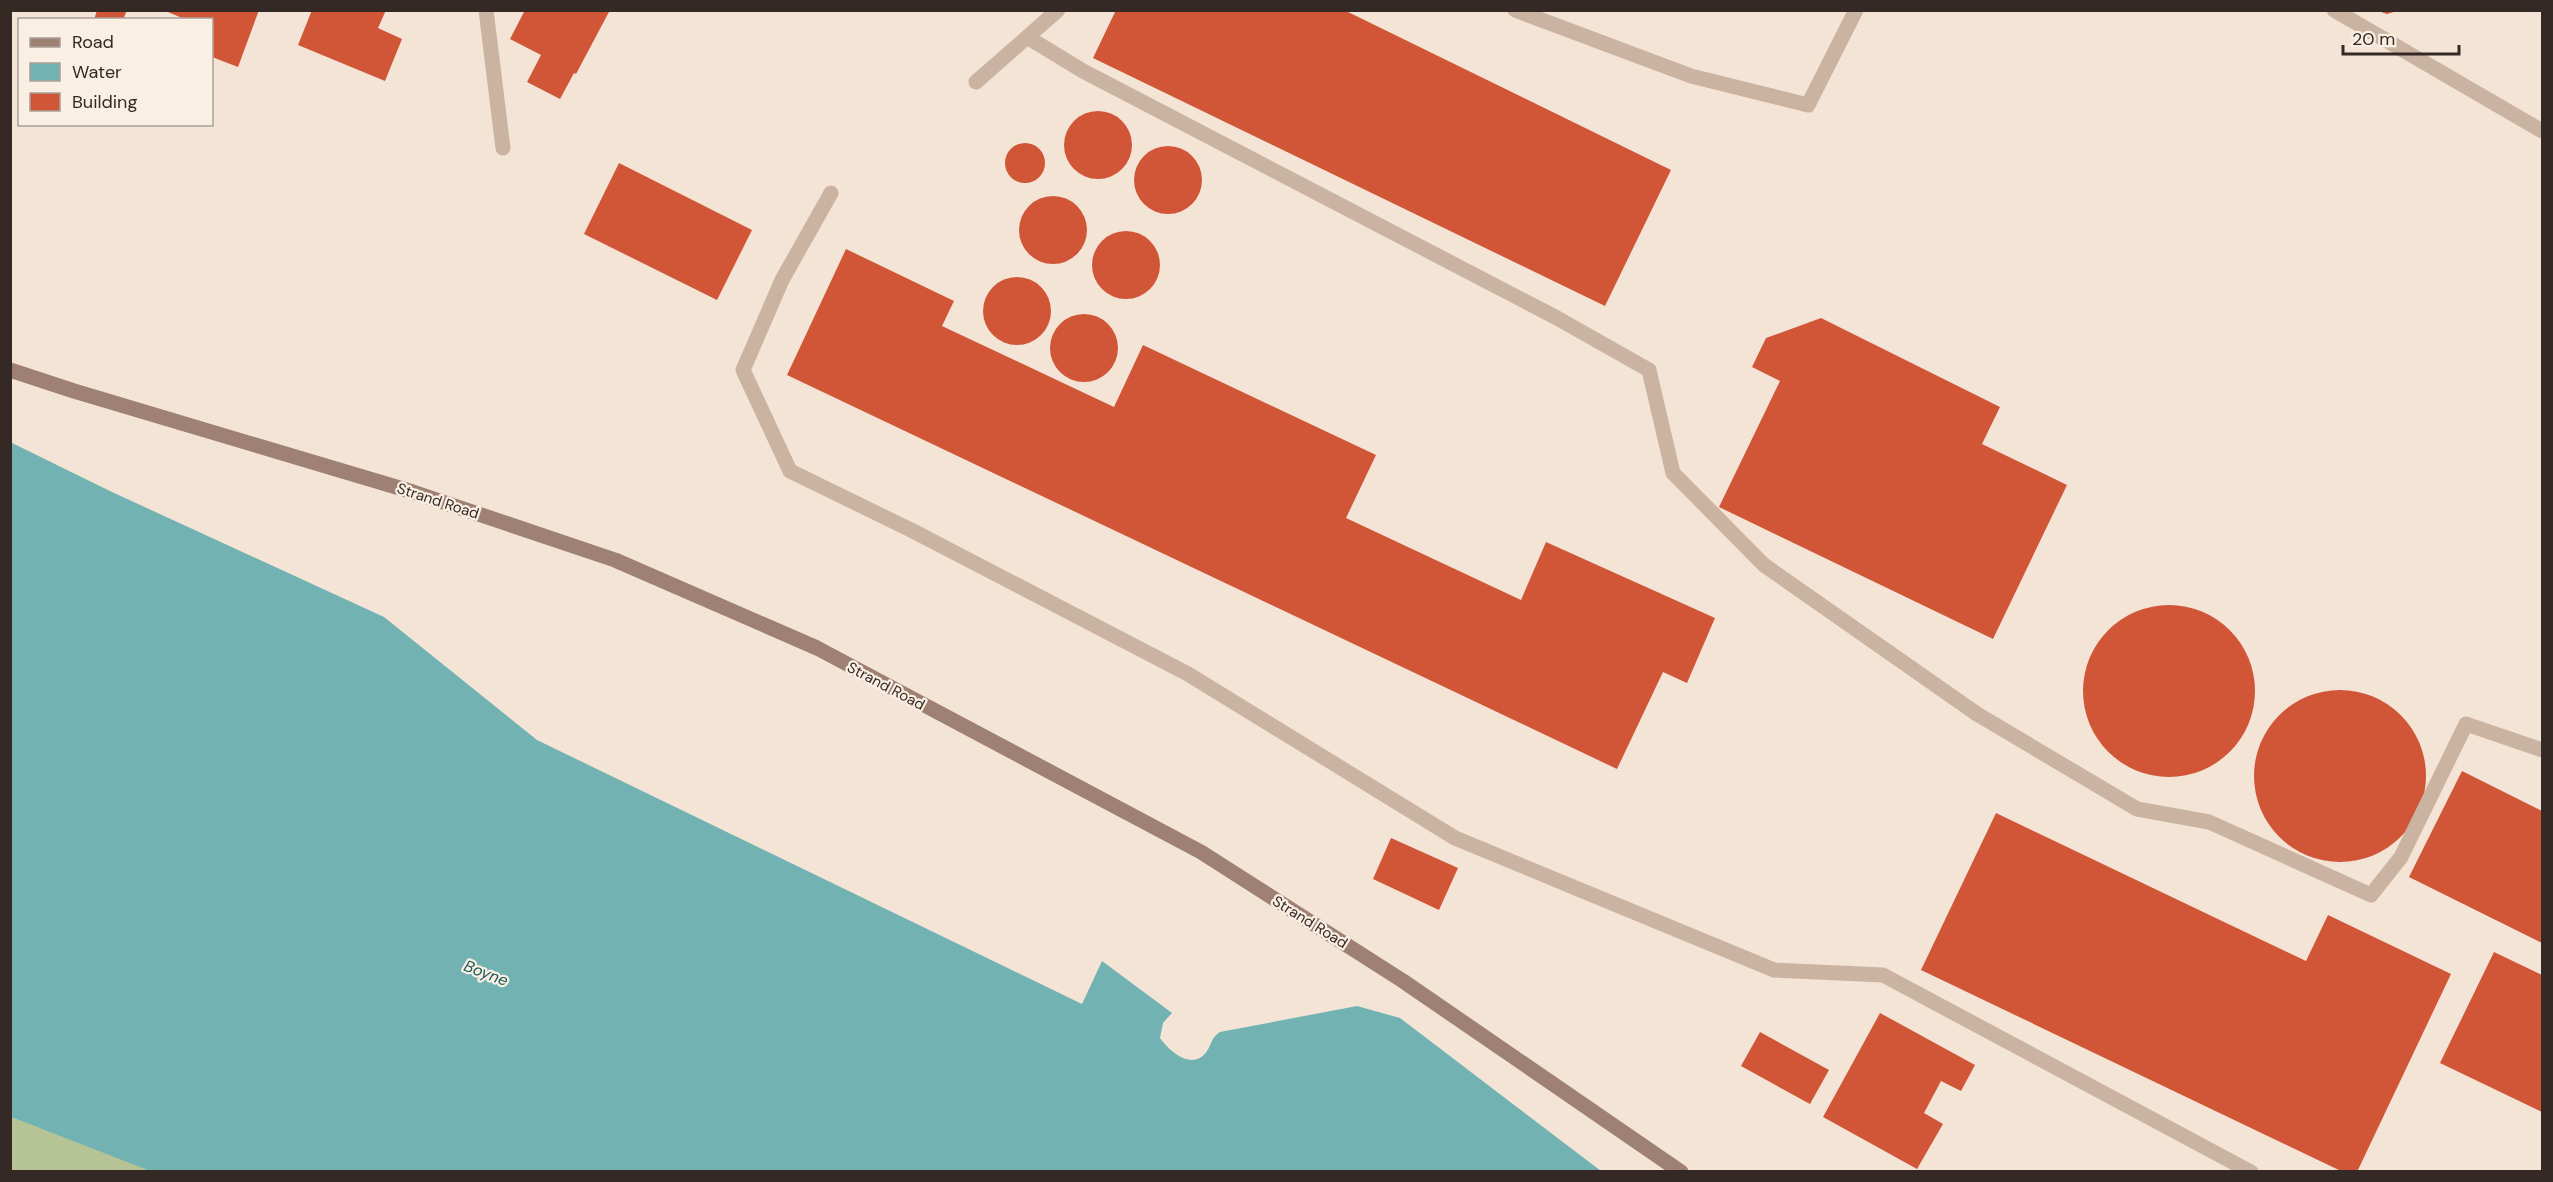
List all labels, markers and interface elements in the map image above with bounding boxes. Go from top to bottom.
legend [18,18,213,126]
scale bar [2343,18,2458,56]
text: 20 m [2352,27,2395,51]
text: Road [72,30,114,54]
text: Water [72,60,122,84]
text: Building [72,90,137,114]
street label: Strand Road [394,478,482,524]
street label: Strand Road [844,657,928,715]
street label: Strand Road [1269,891,1351,953]
water label: Boyne [461,955,511,991]

